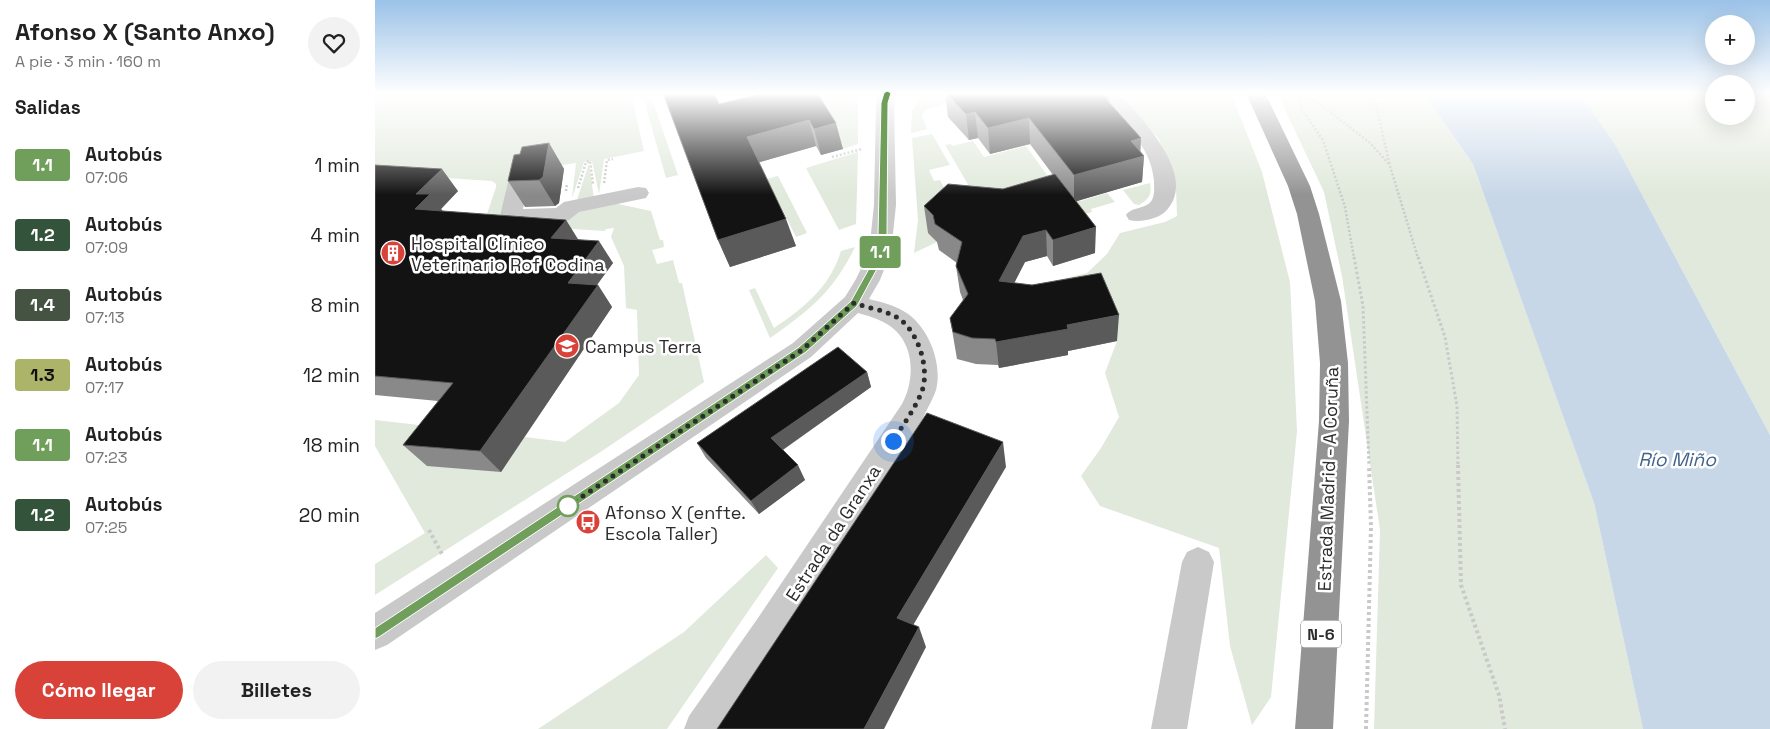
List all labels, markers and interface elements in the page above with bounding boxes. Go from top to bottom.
map controls [1705,15,1755,125]
button: + [1705,15,1755,65]
text: Afonso X (Santo Anxo) [15,16,275,47]
button: heart [308,17,360,69]
text: A pie · 3 min · 160 m [15,51,161,72]
button: − [1705,75,1755,125]
text: Salidas [15,95,81,120]
text: Autobús [85,142,162,167]
text: 1.1 [32,153,53,176]
text: 1 min [315,153,360,178]
text: 07:06 [85,167,128,188]
text: Autobús [85,212,162,237]
text: 1.2 [30,223,55,246]
text: 4 min [311,223,360,248]
place label: Hospital Clínico Veterinario Rof Codina [411,232,605,276]
line badge: 1.1 [851,236,909,268]
text: 07:09 [85,237,128,258]
building icon: Hospital Clínico Veterinario Rof Codina [380,240,406,266]
text: 1.1 [870,240,890,263]
text: Autobús [85,282,162,307]
text: 1.4 [30,293,55,316]
text: 8 min [311,293,360,318]
text: 07:13 [85,307,124,328]
school or university icon: Campus Terra [554,333,580,359]
place label: Campus Terra [585,335,702,358]
text: Autobús [85,352,162,377]
text: 1.3 [30,363,55,386]
text: 12 min [303,363,360,388]
street label: Estrada Madrid - A Coruña [1313,366,1343,592]
text: 07:17 [85,377,124,398]
text: Autobús [85,422,162,447]
your location [881,429,906,454]
text: 1.1 [32,433,53,456]
text: 18 min [303,433,360,458]
text: 07:23 [85,447,127,468]
water label: Río Miño [1638,447,1717,472]
street label: Estrada da Granxa [780,460,886,606]
text: Autobús [85,492,162,517]
unlabelled marker [557,495,579,517]
place label: Afonso X (enfte. Escola Taller) [605,501,746,545]
text: 1.2 [30,503,55,526]
text: 20 min [299,503,360,528]
bus stop icon: Afonso X (enfte. Escola Taller) [575,509,601,535]
text: 07:25 [85,517,127,538]
road number: N-6 [1301,620,1341,648]
button: Cómo llegar [15,661,183,719]
button: Billetes [193,661,360,719]

